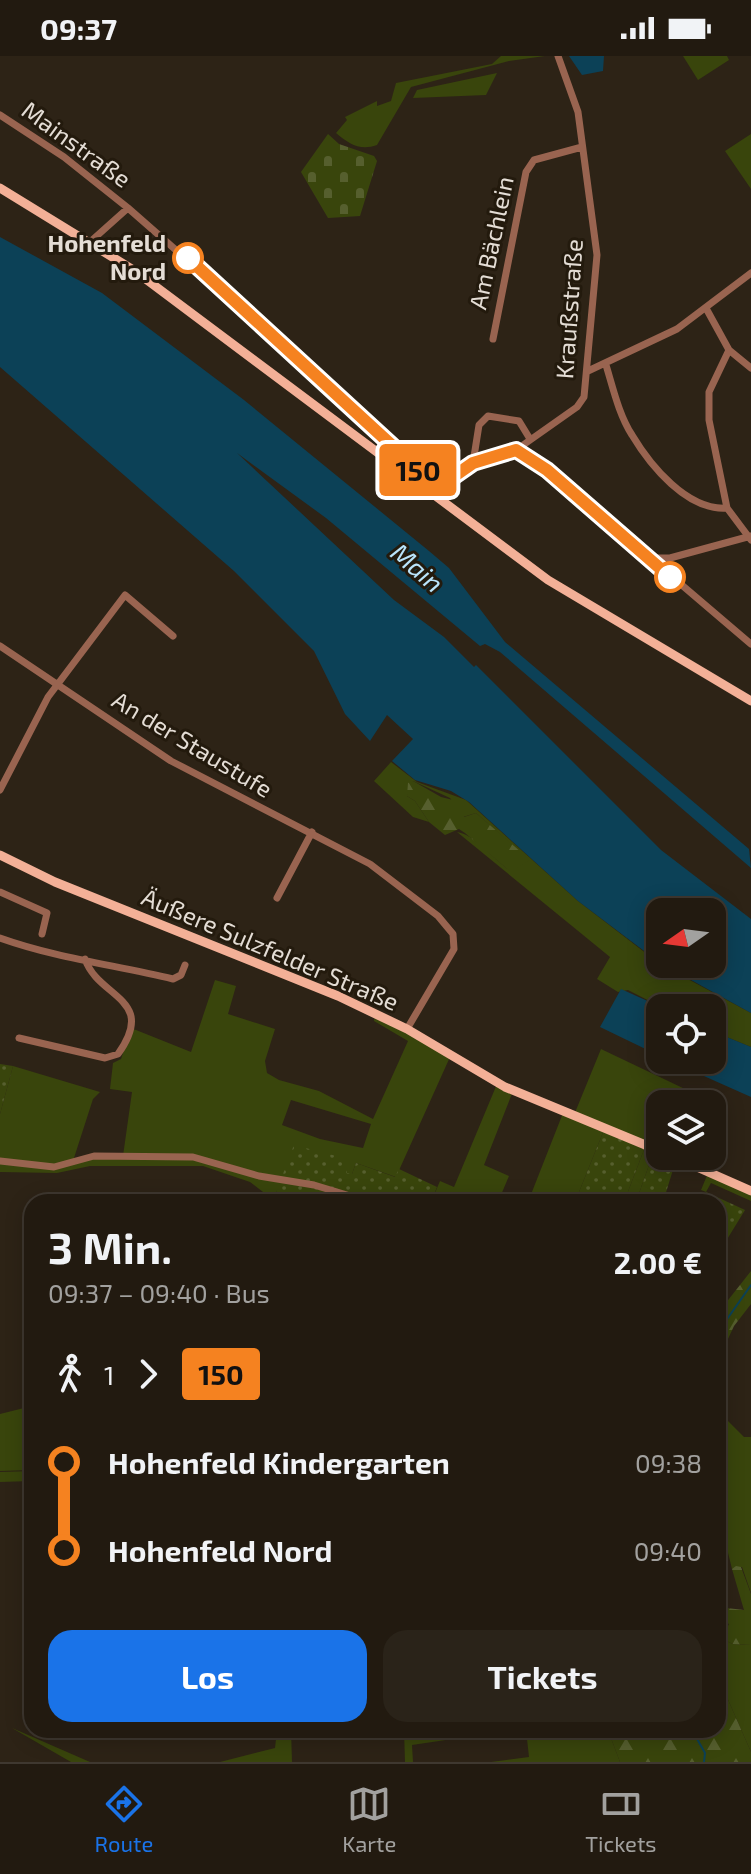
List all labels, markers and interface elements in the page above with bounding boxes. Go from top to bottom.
text: 09:37 [40,10,117,46]
street label: Mainstraße [17,95,137,193]
street label: Am Bächlein [462,174,519,312]
place label: Hohenfeld Nord [48,228,166,285]
street label: Kraußstraße [549,238,588,380]
marker: Hohenfeld Nord [173,243,203,273]
line badge: 150 [372,444,464,496]
text: 150 [395,453,441,487]
water label: Main [386,536,450,598]
unlabelled marker [655,562,685,592]
street label: An der Staustufe [108,685,278,803]
street label: Äußere Sulzfelder Straße [138,881,403,1016]
north arrow [646,898,726,978]
map controls [646,898,726,1170]
button: locate [646,994,726,1074]
button: layers [646,1090,726,1170]
text: 3 Min. [48,1220,172,1273]
text: 2.00 € [614,1244,702,1280]
text: 09:37 – 09:40 · Bus [48,1277,270,1308]
icon: walk [48,1352,92,1396]
icon: forward [126,1352,170,1396]
text: 150 [198,1357,244,1391]
text: 1 [104,1359,114,1390]
text: Hohenfeld Kindergarten [108,1444,450,1480]
text: 09:38 [635,1447,702,1478]
text: Hohenfeld Nord [108,1532,332,1568]
text: 09:40 [634,1535,702,1566]
button: Los [48,1630,367,1722]
button: Tickets [383,1630,702,1722]
tab: Route [94,1782,153,1856]
tab: Karte [342,1782,396,1856]
tab: Tickets [585,1782,657,1856]

